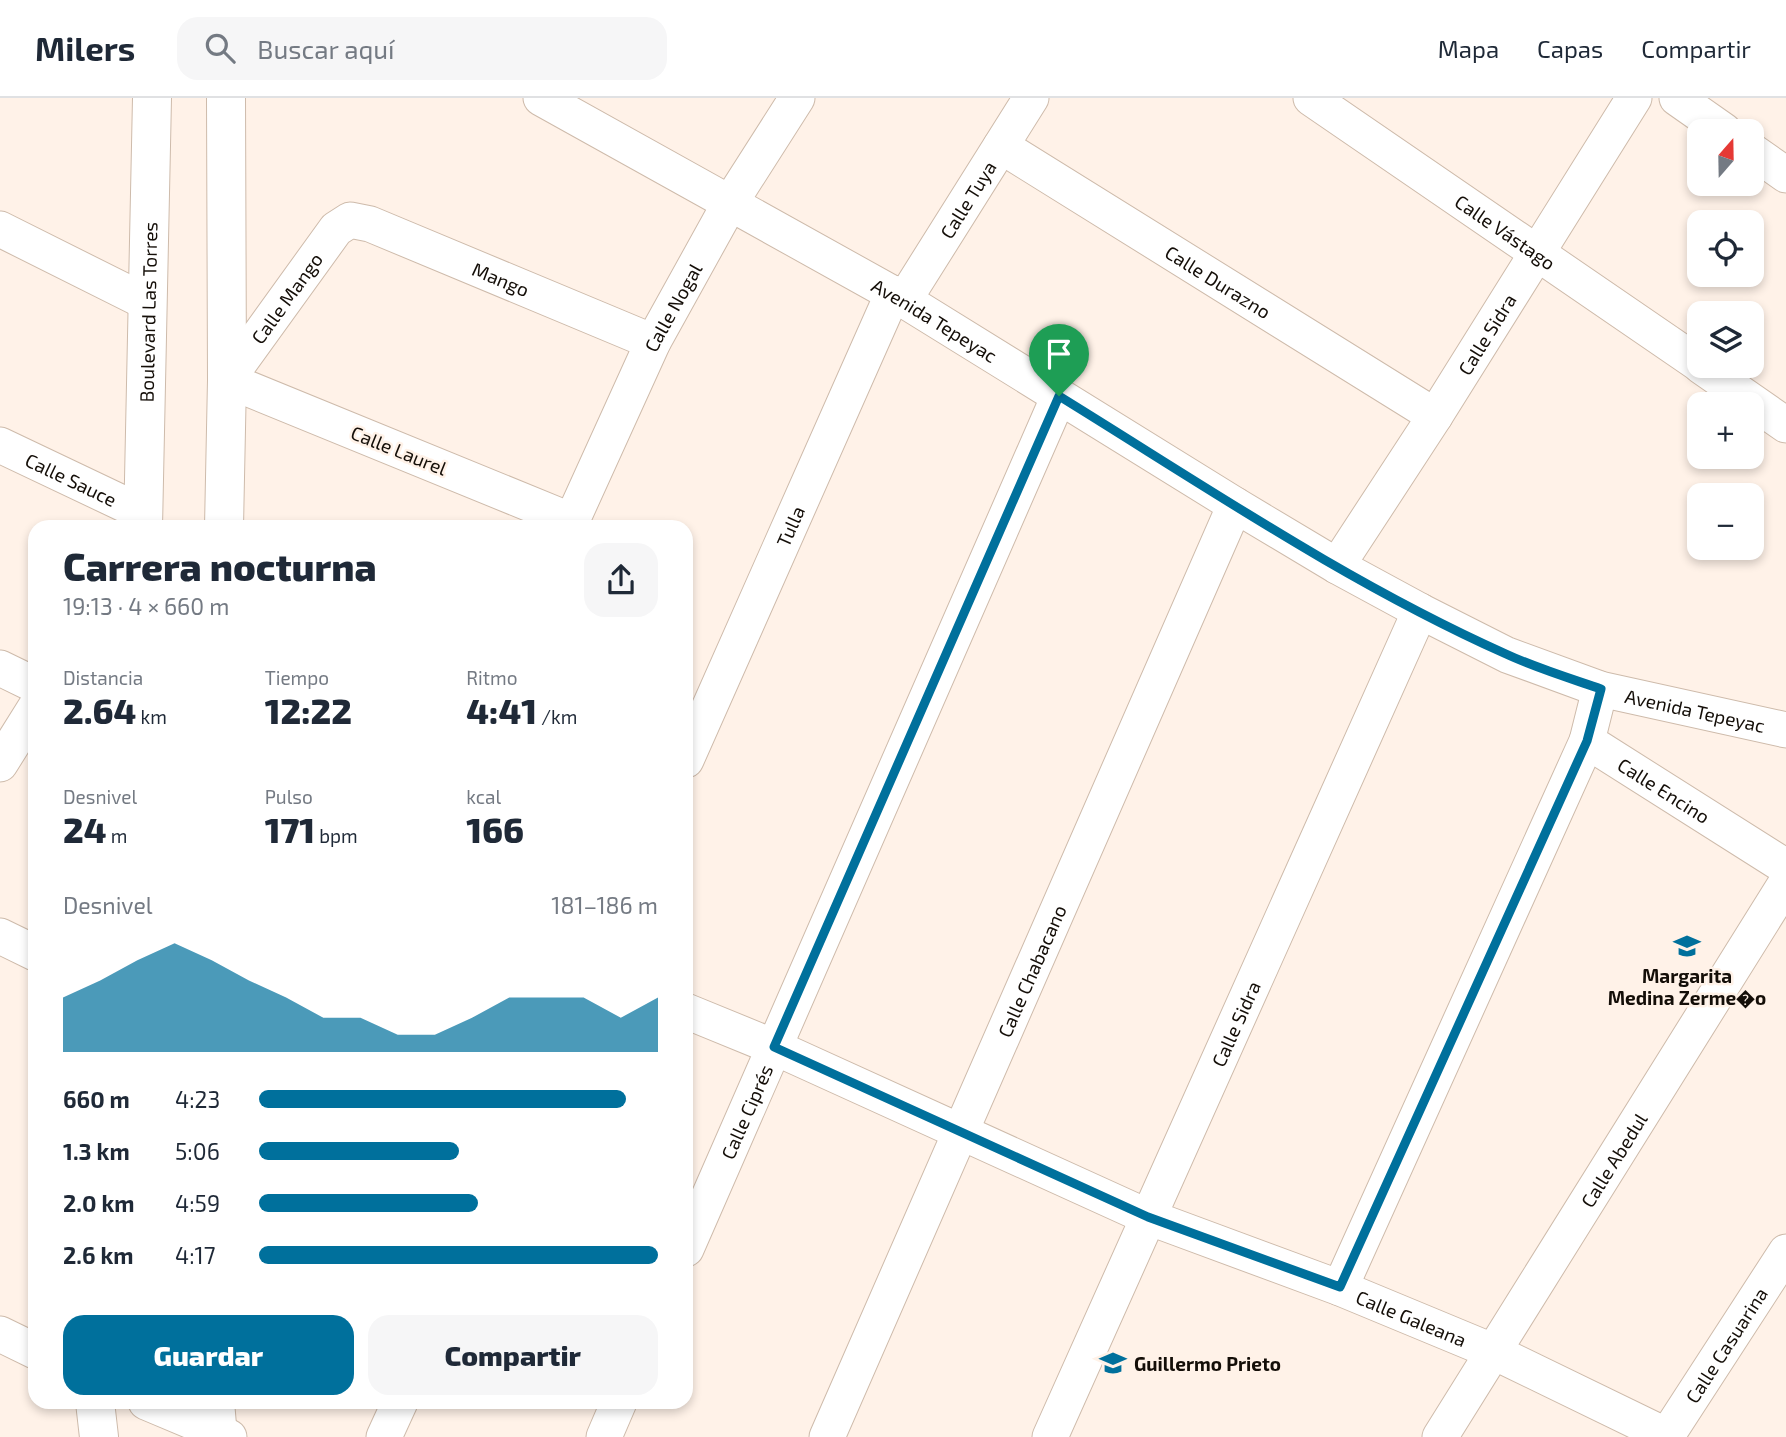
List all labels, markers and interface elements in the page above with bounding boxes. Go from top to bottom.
search box [177,17,667,80]
text: Milers [35,28,135,68]
icon: search [201,29,239,67]
text: Buscar aquí [257,33,395,64]
text: Mapa [1438,34,1499,63]
text: Capas [1537,34,1603,63]
text: Compartir [1641,34,1751,63]
north arrow [1687,119,1764,196]
map controls [1687,119,1764,560]
street label: Calle Tuya [934,156,1000,242]
street label: Calle Vástago [1451,189,1560,274]
button: locate [1687,210,1764,287]
street label: Boulevard Las Torres [134,222,161,403]
street label: Calle Durazno [1161,240,1275,323]
street label: Calle Mango [246,248,327,348]
street label: Mango [469,257,533,301]
street label: Calle Nogal [639,258,706,355]
street label: Avenida Tepeyac [868,273,1002,367]
street label: Calle Sidra [1452,289,1520,379]
button: layers [1687,301,1764,378]
pin [1029,324,1089,396]
icon: arrive [1040,335,1078,373]
button: + [1687,392,1764,469]
street label: Calle Laurel [348,420,451,480]
street label: Calle Sauce [22,447,121,510]
button: − [1687,483,1764,560]
street label: Tulla [771,502,809,550]
text: Carrera nocturna [63,543,377,589]
button: share [584,543,658,617]
text: 19:13 · 4 × 660 m [63,592,229,620]
text: Distancia [63,666,143,689]
text: Tiempo [265,666,329,689]
text: Ritmo [466,666,517,689]
street label: Avenida Tepeyac [1623,683,1767,737]
text: 2.64 [63,689,136,731]
text: 12:22 [265,689,352,731]
text: 4:41 [466,689,537,731]
text: km [136,705,167,728]
text: /km [537,705,577,728]
street label: Calle Encino [1614,752,1715,828]
text: Desnivel [63,785,137,808]
text: Pulso [265,785,313,808]
text: kcal [466,785,501,808]
text: 24 [63,808,106,850]
text: 171 [265,808,315,850]
text: 166 [466,808,524,850]
text: m [106,824,127,847]
text: bpm [315,824,358,847]
text: Desnivel [63,891,153,919]
text: 181–186 m [551,891,658,919]
street label: Calle Chabacano [992,901,1070,1040]
school or university icon: Margarita Medina Zerme�o [1672,931,1702,961]
place label: Margarita Medina Zerme�o [1608,964,1766,1009]
street label: Calle Sidra [1206,977,1264,1070]
street label: Calle Ciprés [715,1061,777,1162]
text: 660 m [63,1085,130,1113]
text: 4:23 [175,1085,220,1113]
street label: Calle Abedul [1575,1108,1651,1211]
text: 1.3 km [63,1137,130,1165]
text: 5:06 [175,1137,220,1165]
text: 2.0 km [63,1189,135,1217]
text: 4:59 [175,1189,220,1217]
text: 2.6 km [63,1241,134,1269]
text: 4:17 [175,1241,216,1269]
street label: Calle Casuarina [1680,1283,1772,1407]
street label: Calle Galeana [1353,1285,1470,1351]
button: Guardar [63,1315,354,1395]
button: Compartir [368,1315,658,1395]
school or university icon: Guillermo Prieto [1098,1348,1128,1378]
place label: Guillermo Prieto [1134,1352,1281,1375]

